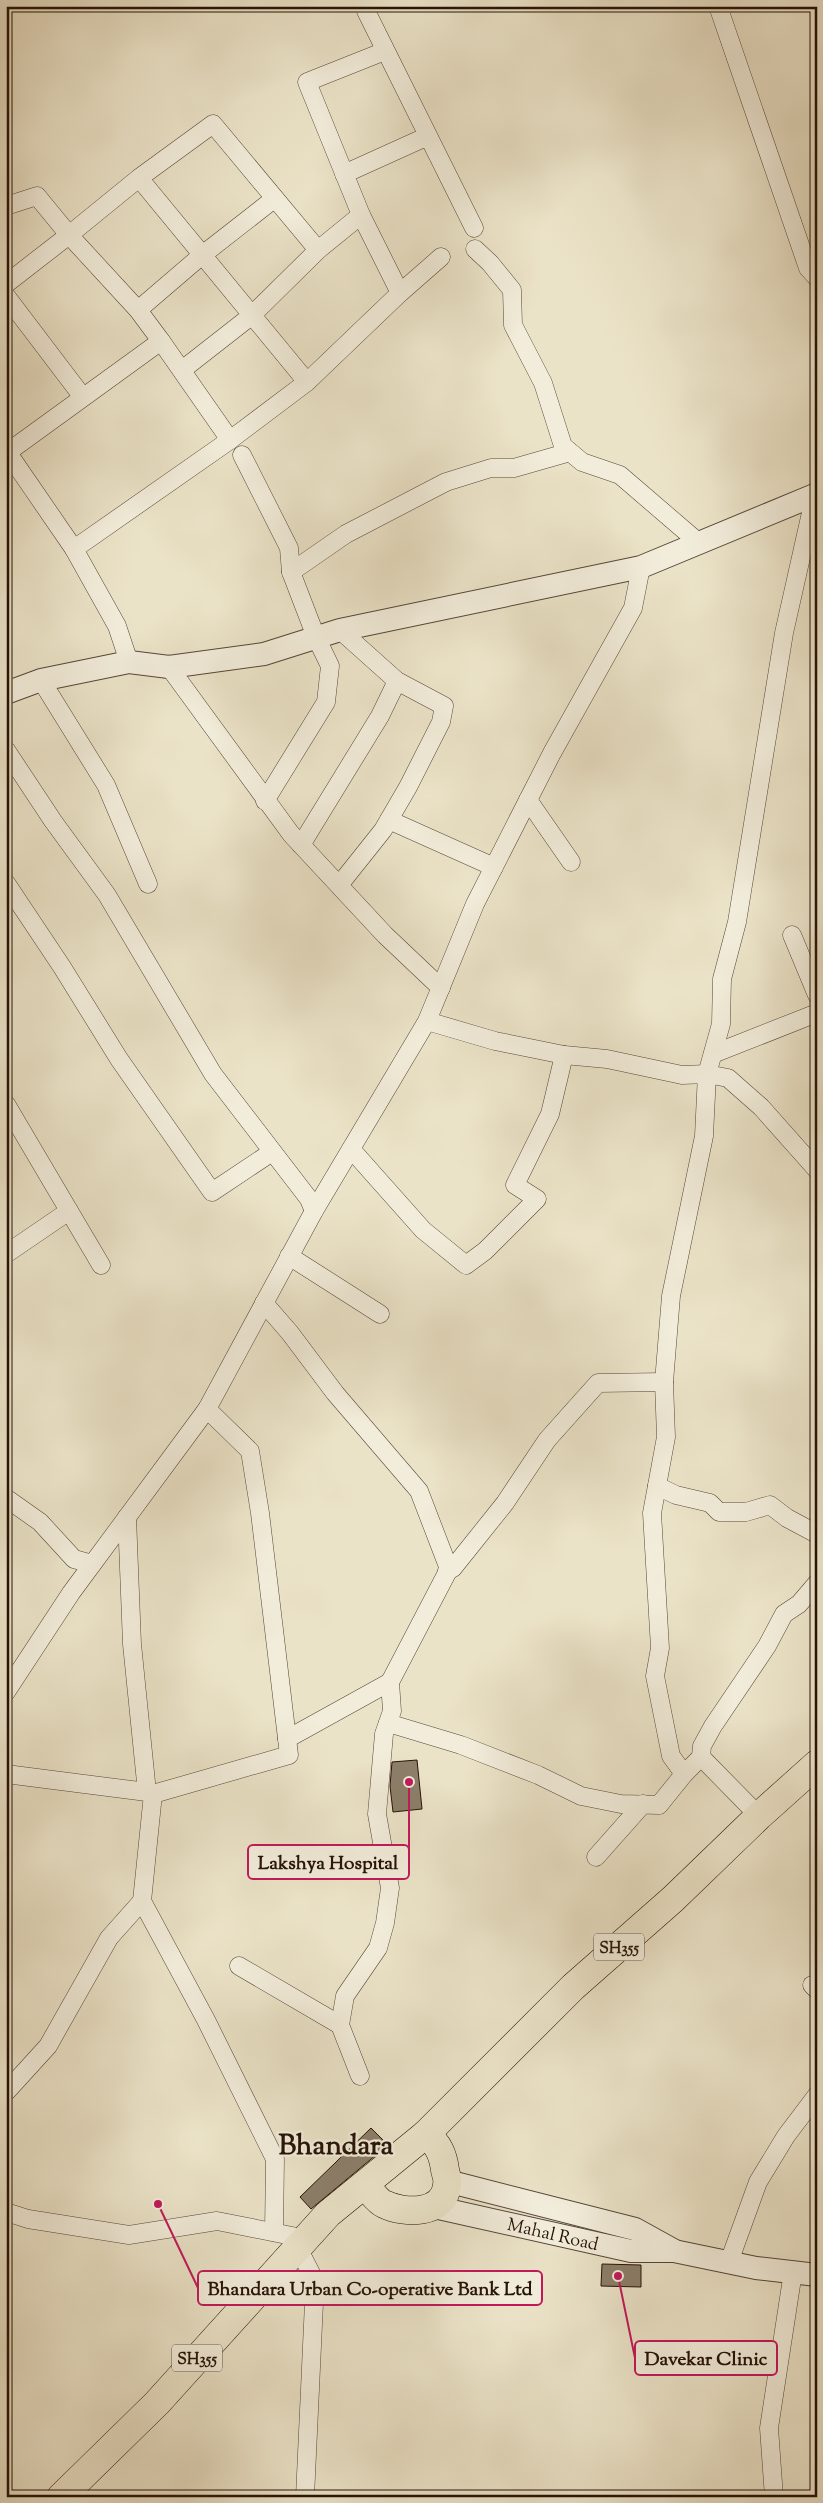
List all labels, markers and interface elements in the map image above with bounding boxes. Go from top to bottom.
callout: Lakshya Hospital [248,1845,409,1879]
text: Lakshya Hospital [258,1851,399,1878]
road number: SH355 [594,1934,644,1960]
district label: Bhandara [279,2127,394,2167]
street label: Mahal Road [504,2213,601,2259]
callout: Bhandara Urban Co-operative Bank Ltd [198,2271,542,2305]
text: Bhandara Urban Co-operative Bank Ltd [208,2277,533,2304]
callout: Davekar Clinic [635,2341,777,2375]
road number: SH355 [172,2344,222,2372]
text: Davekar Clinic [645,2347,768,2374]

